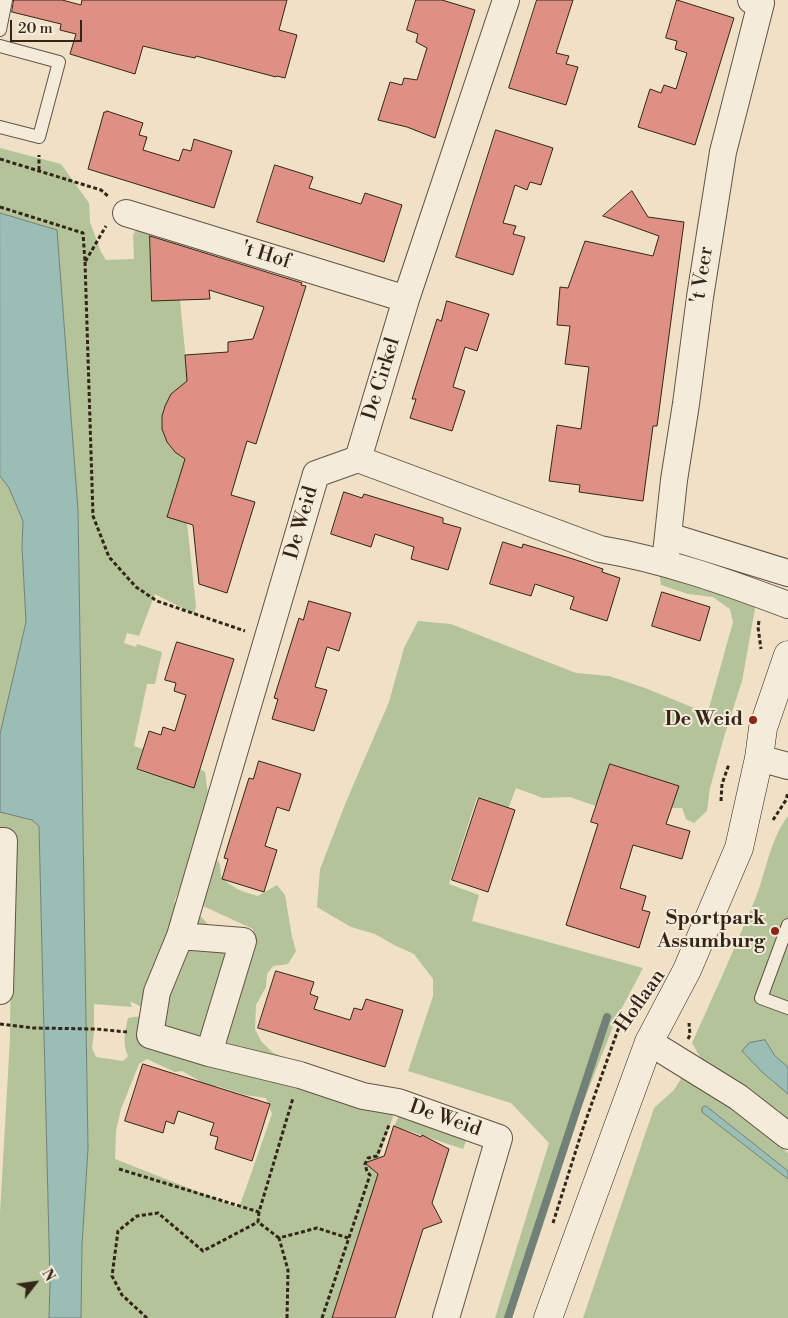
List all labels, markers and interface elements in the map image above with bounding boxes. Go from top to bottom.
scale bar [12,10,85,42]
text: 20 m [18,19,53,38]
street label: 't Hof [239,237,293,275]
street label: 't Veer [687,245,719,305]
street label: De Cirkel [358,335,406,423]
street label: De Weid [280,484,324,562]
place label: De Weid [665,708,743,732]
marker: De Weid [747,714,759,726]
place label: Sportpark Assumburg [657,907,765,954]
marker: Sportpark Assumburg [769,925,781,937]
street label: Hoflaan [611,965,671,1037]
street label: De Weid [406,1095,484,1143]
north arrow [10,1258,60,1308]
text: N [37,1266,59,1285]

